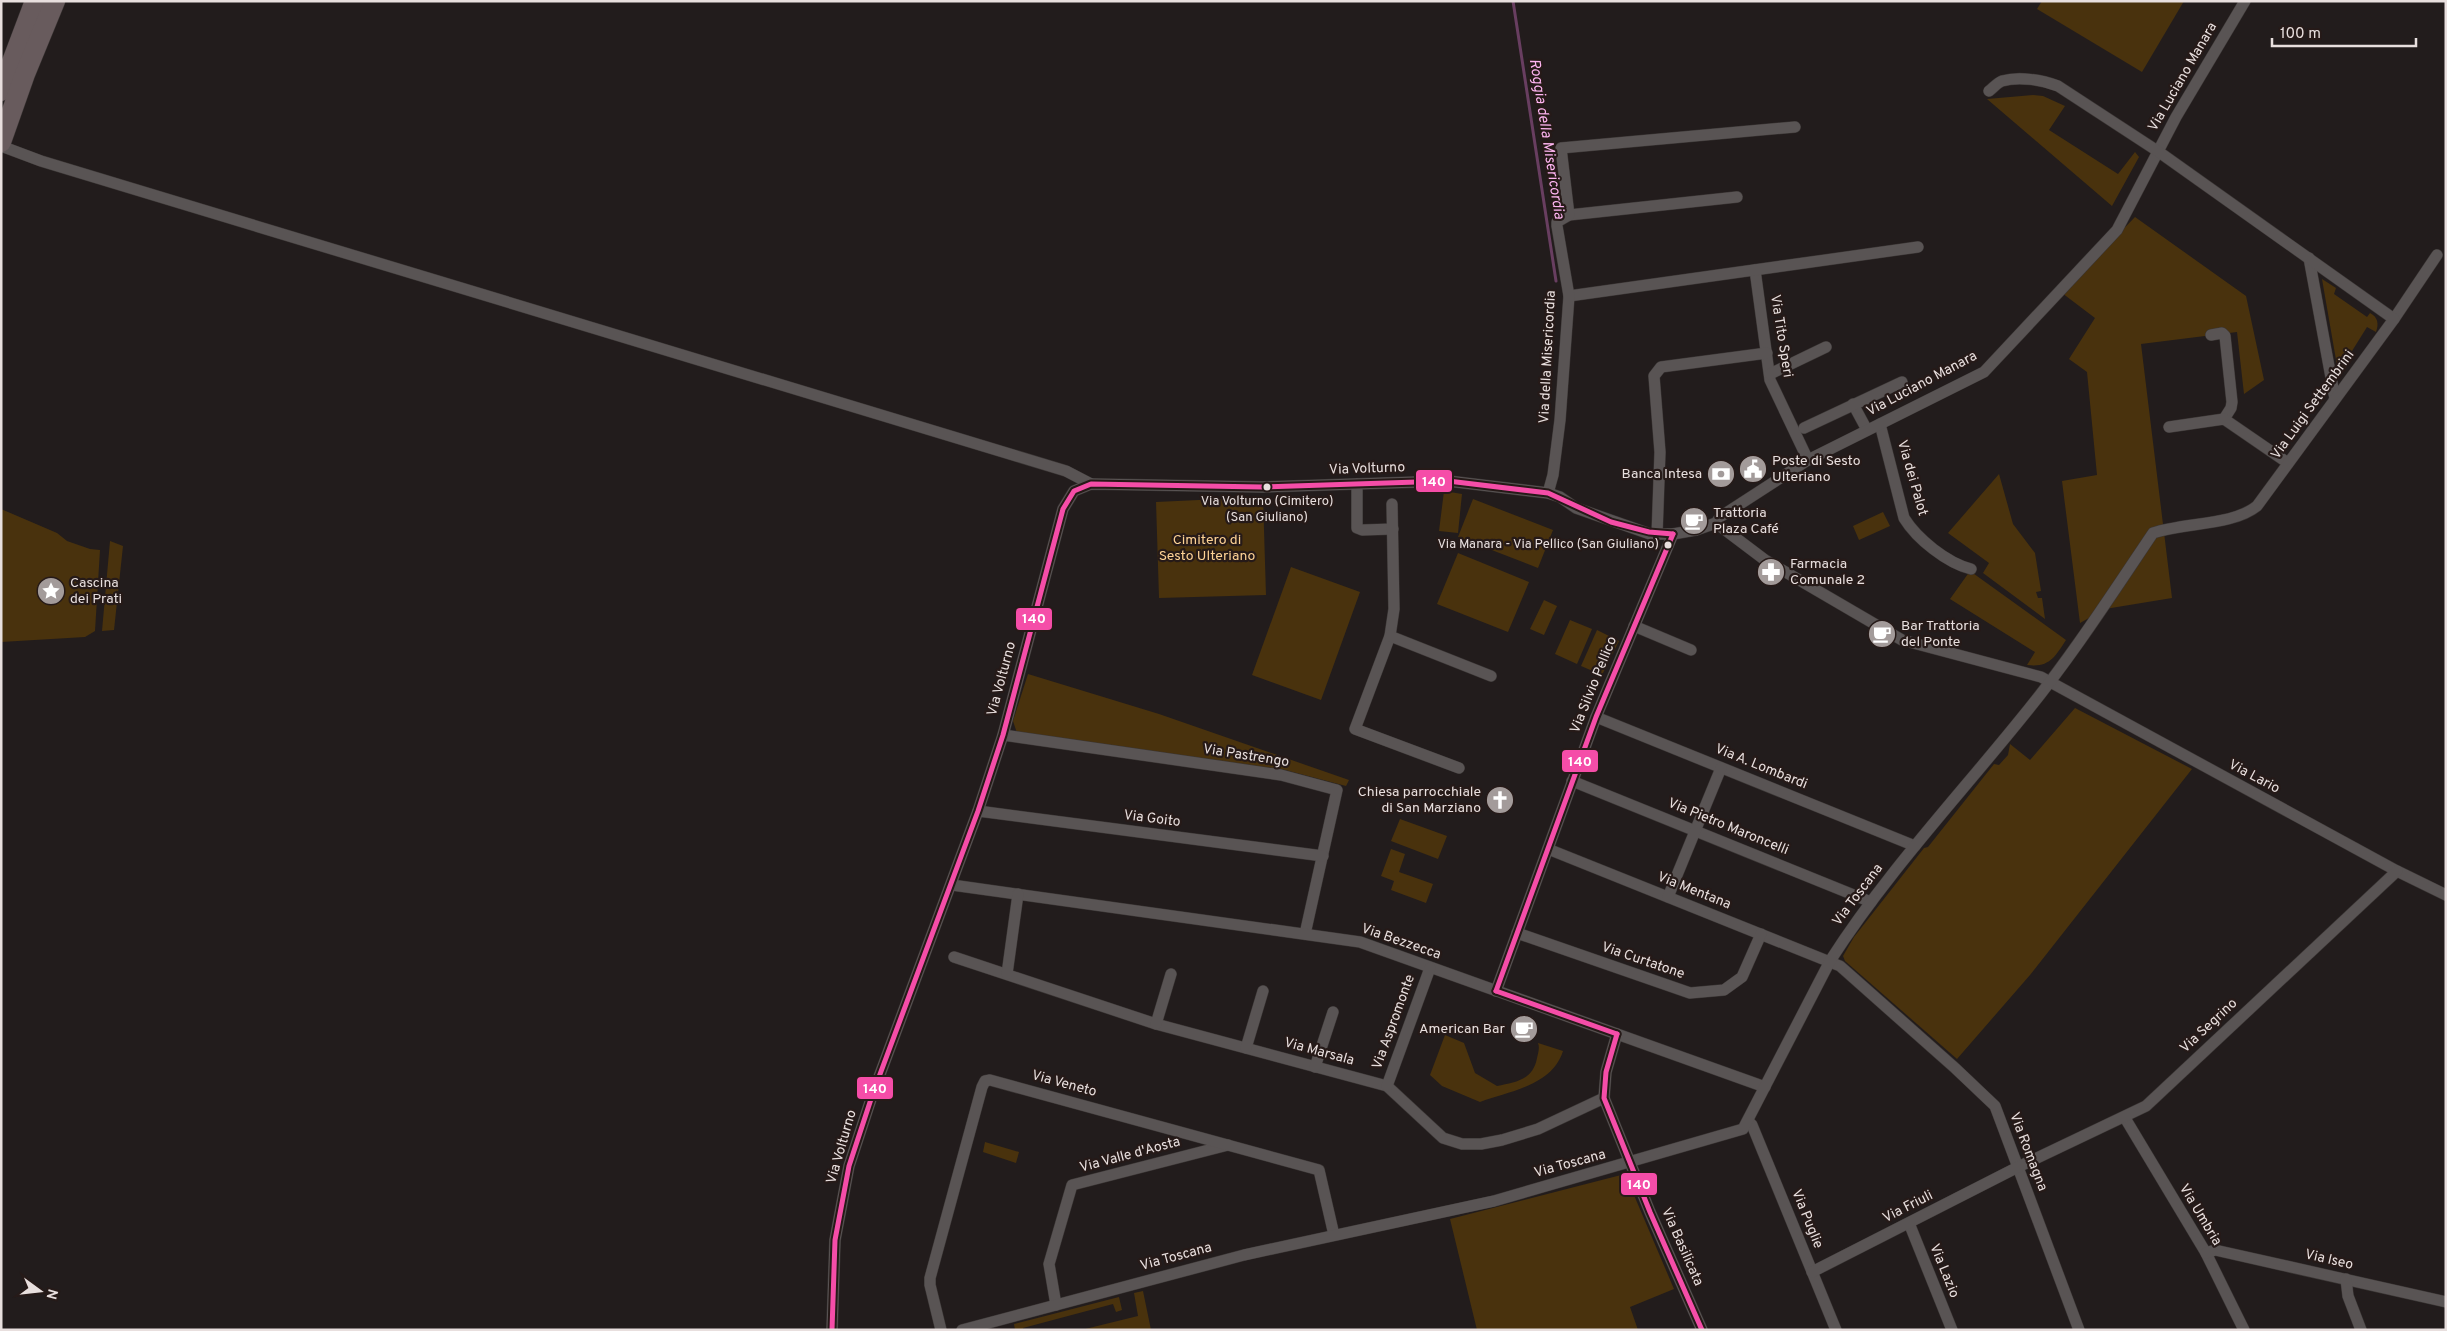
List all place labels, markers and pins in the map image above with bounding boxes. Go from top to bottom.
place label: Poste di Sesto Ulteriano [1772,453,1861,486]
public building icon: Poste di Sesto Ulteriano [1738,454,1768,484]
bank icon: Banca Intesa [1706,459,1736,489]
place label: Banca Intesa [1622,466,1702,483]
marker: Via Volturno (Cimitero) (San Giuliano) [1262,482,1272,492]
place label: Via Volturno (Cimitero) (San Giuliano) [1201,494,1333,526]
place label: Trattoria Plaza Café [1713,505,1779,538]
cafe icon: Trattoria Plaza Café [1679,506,1709,536]
place label: Via Manara - Via Pellico (San Giuliano) [1437,537,1659,553]
marker: Via Manara - Via Pellico (San Giuliano) [1663,540,1673,550]
place label: Farmacia Comunale 2 [1790,556,1865,589]
pharmacy icon: Farmacia Comunale 2 [1756,557,1786,587]
place label: Cascina dei Prati [70,575,122,608]
place icon: Cascina dei Prati [36,576,66,606]
place label: Bar Trattoria del Ponte [1901,618,1980,651]
cafe icon: Bar Trattoria del Ponte [1867,619,1897,649]
place label: Chiesa parrocchiale di San Marziano [1358,784,1481,817]
church icon: Chiesa parrocchiale di San Marziano [1485,785,1515,815]
cafe icon: American Bar [1509,1014,1539,1044]
place label: American Bar [1419,1021,1506,1038]

